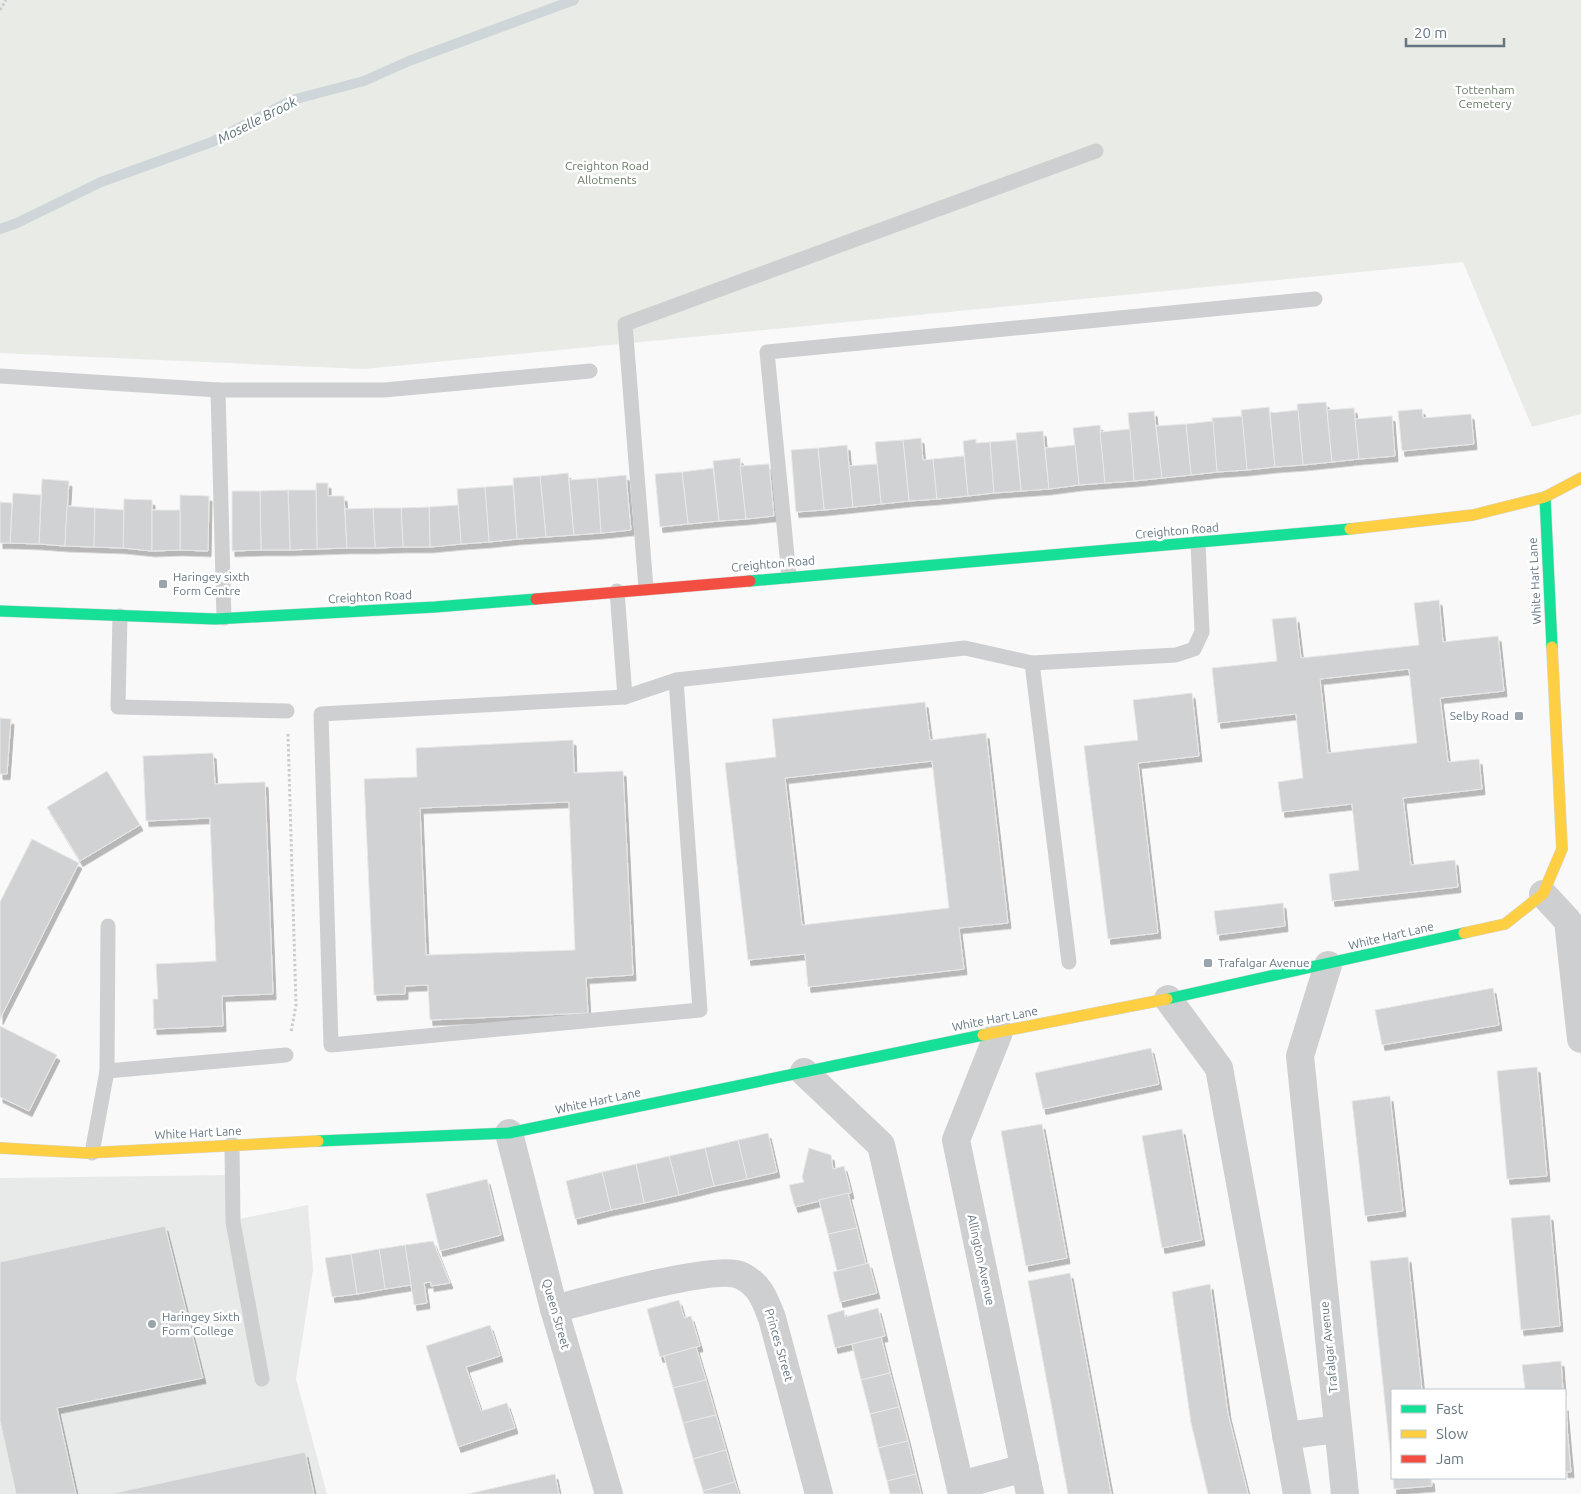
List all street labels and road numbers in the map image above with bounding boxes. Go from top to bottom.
street label: Creighton Road [1134,520,1219,541]
street label: White Hart Lane [1526,537,1543,625]
street label: Creighton Road [730,553,815,574]
street label: Creighton Road [328,588,412,605]
street label: White Hart Lane [1347,919,1435,952]
street label: White Hart Lane [951,1004,1039,1033]
street label: White Hart Lane [554,1085,642,1116]
street label: White Hart Lane [154,1124,242,1141]
street label: Allington Avenue [966,1213,997,1306]
street label: Queen Street [540,1277,573,1351]
street label: Trafalgar Avenue [1317,1301,1340,1393]
street label: Princes Street [763,1307,796,1383]

